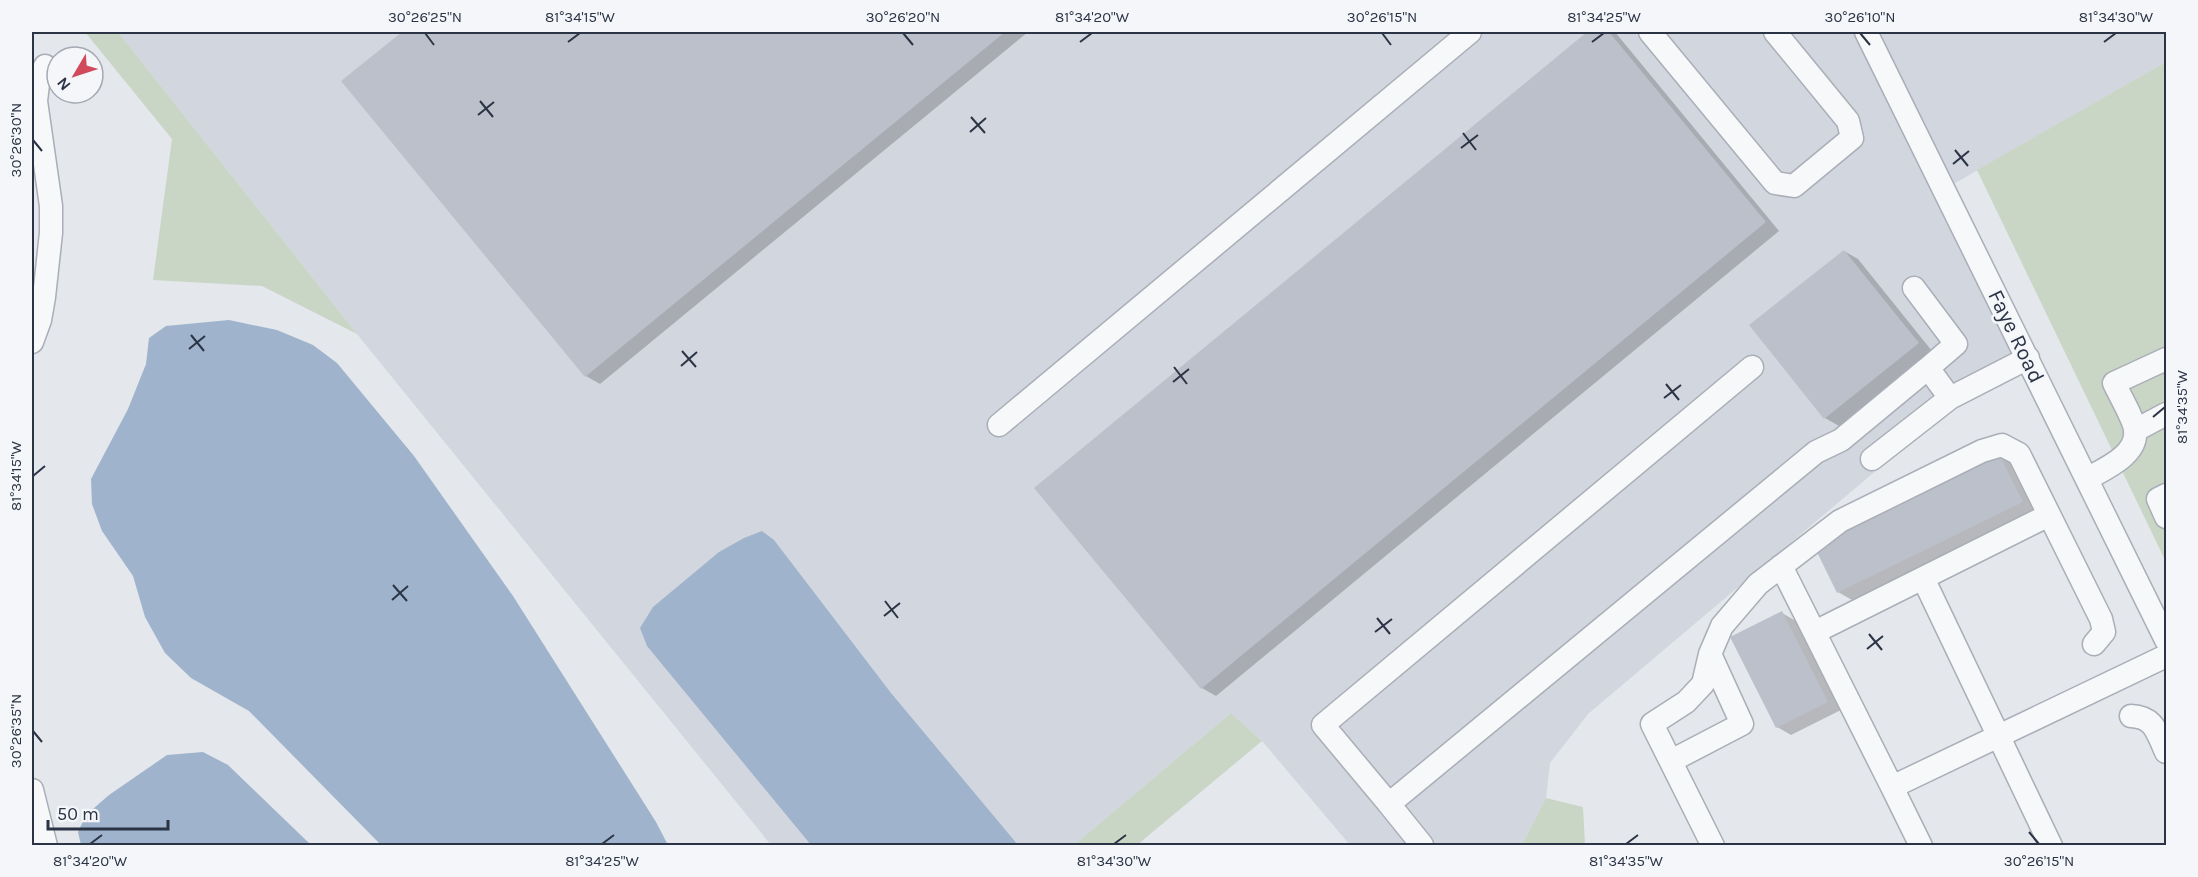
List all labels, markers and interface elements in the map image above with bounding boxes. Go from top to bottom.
text: 30°26'25"N [388,8,462,26]
text: 81°34'15"W [545,8,616,26]
text: 30°26'20"N [866,8,940,26]
text: 81°34'20"W [1055,8,1130,26]
text: 30°26'15"N [1347,8,1417,26]
text: 81°34'25"W [1567,8,1641,26]
text: 30°26'10"N [1825,8,1895,26]
text: 81°34'30"W [2079,8,2154,26]
north arrow [45,45,105,105]
text: N [53,74,75,95]
text: 30°26'30"N [7,103,25,177]
street label: Faye Road [1982,286,2050,387]
text: 81°34'35"W [2173,369,2191,444]
text: 81°34'15"W [7,440,25,511]
text: 30°26'35"N [7,694,25,768]
scale bar [48,793,168,831]
text: 50 m [57,803,99,825]
text: 81°34'20"W [53,852,128,870]
text: 81°34'25"W [565,852,639,870]
text: 81°34'30"W [1077,852,1152,870]
text: 81°34'35"W [1589,852,1664,870]
text: 30°26'15"N [2004,852,2074,870]

